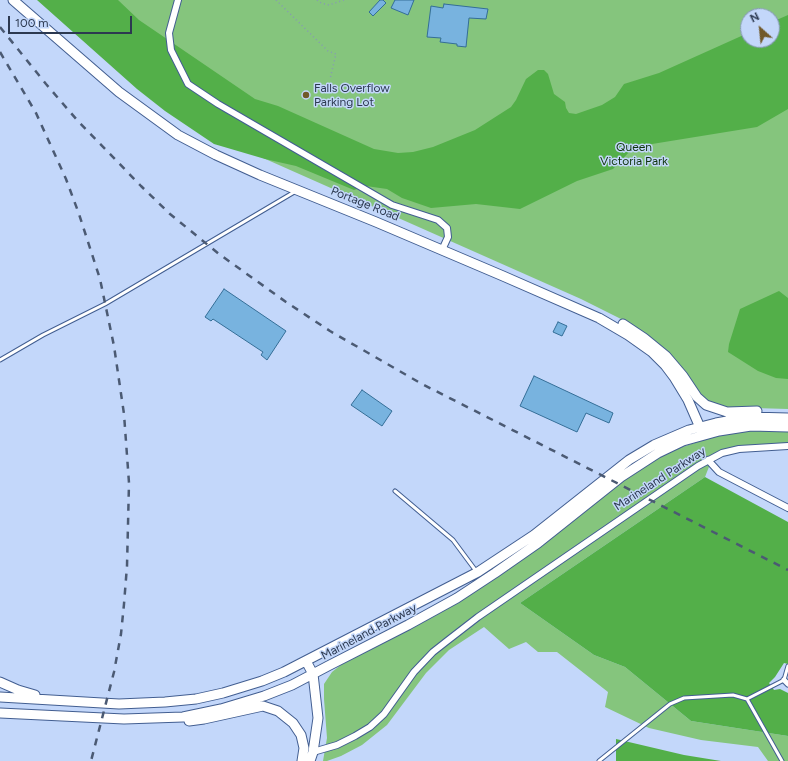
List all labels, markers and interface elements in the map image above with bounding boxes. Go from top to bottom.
scale bar [10,8,134,34]
north arrow [740,8,780,48]
text: N [748,10,762,25]
text: 100 m [15,16,49,30]
place label: Falls Overflow Parking Lot [314,81,390,109]
marker: Falls Overflow Parking Lot [301,90,311,100]
park label: Queen Victoria Park [600,140,668,168]
street label: Portage Road [329,184,401,224]
street label: Marineland Parkway [612,444,708,514]
street label: Marineland Parkway [319,601,419,663]

